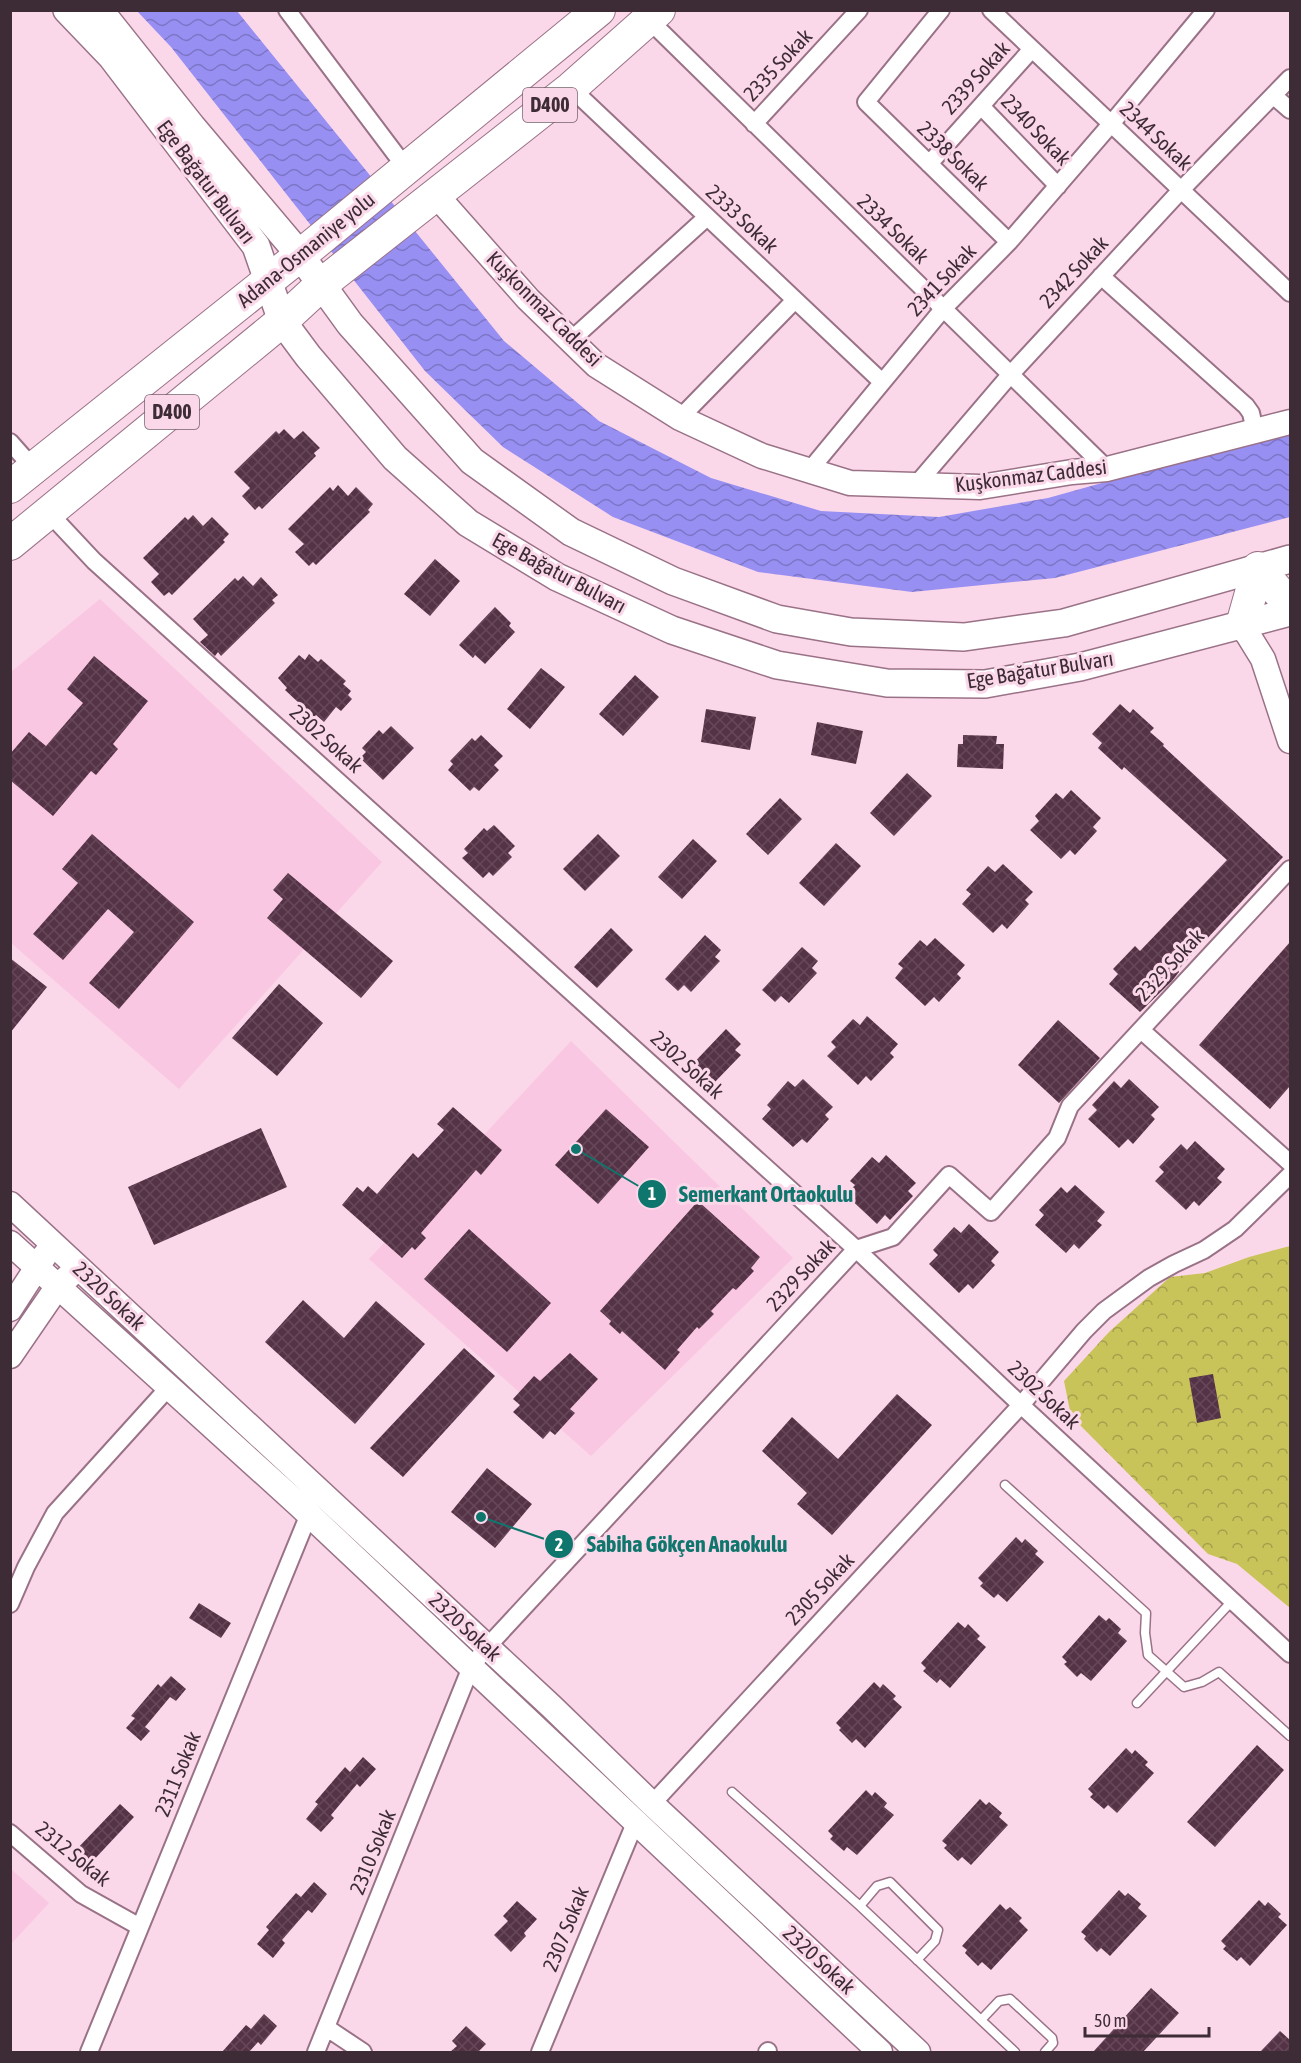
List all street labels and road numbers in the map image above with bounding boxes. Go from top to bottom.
street label: 2335 Sokak [738,23,816,105]
street label: 2339 Sokak [936,36,1014,119]
road number: D400 [523,88,577,122]
street label: 2340 Sokak [997,89,1076,170]
street label: 2344 Sokak [1116,96,1198,174]
street label: Ege Bağatur Bulvarı [153,115,261,248]
street label: 2338 Sokak [913,116,994,195]
street label: 2333 Sokak [702,179,784,257]
street label: Adana-Osmaniye yolu [232,187,379,312]
street label: 2334 Sokak [853,189,934,268]
street label: 2342 Sokak [1034,230,1112,312]
street label: 2341 Sokak [902,238,980,320]
street label: Kuşkonmaz Caddesi [482,246,607,371]
road number: D400 [145,395,199,429]
street label: Kuşkonmaz Caddesi [954,454,1108,496]
street label: Ege Bağatur Bulvarı [488,527,630,617]
street label: Ege Bağatur Bulvarı [965,646,1115,692]
street label: 2302 Sokak [285,699,368,777]
street label: 2329 Sokak [1130,923,1208,1005]
street label: 2302 Sokak [646,1025,729,1103]
street label: 2329 Sokak [761,1233,839,1315]
street label: 2320 Sokak [69,1256,151,1334]
street label: 2302 Sokak [1004,1355,1086,1433]
street label: 2305 Sokak [780,1547,858,1629]
street label: 2320 Sokak [425,1587,507,1665]
street label: 2311 Sokak [149,1728,205,1820]
street label: 2310 Sokak [344,1806,400,1898]
street label: 2312 Sokak [31,1816,116,1891]
street label: 2307 Sokak [537,1883,593,1975]
street label: 2320 Sokak [779,1920,861,1998]

